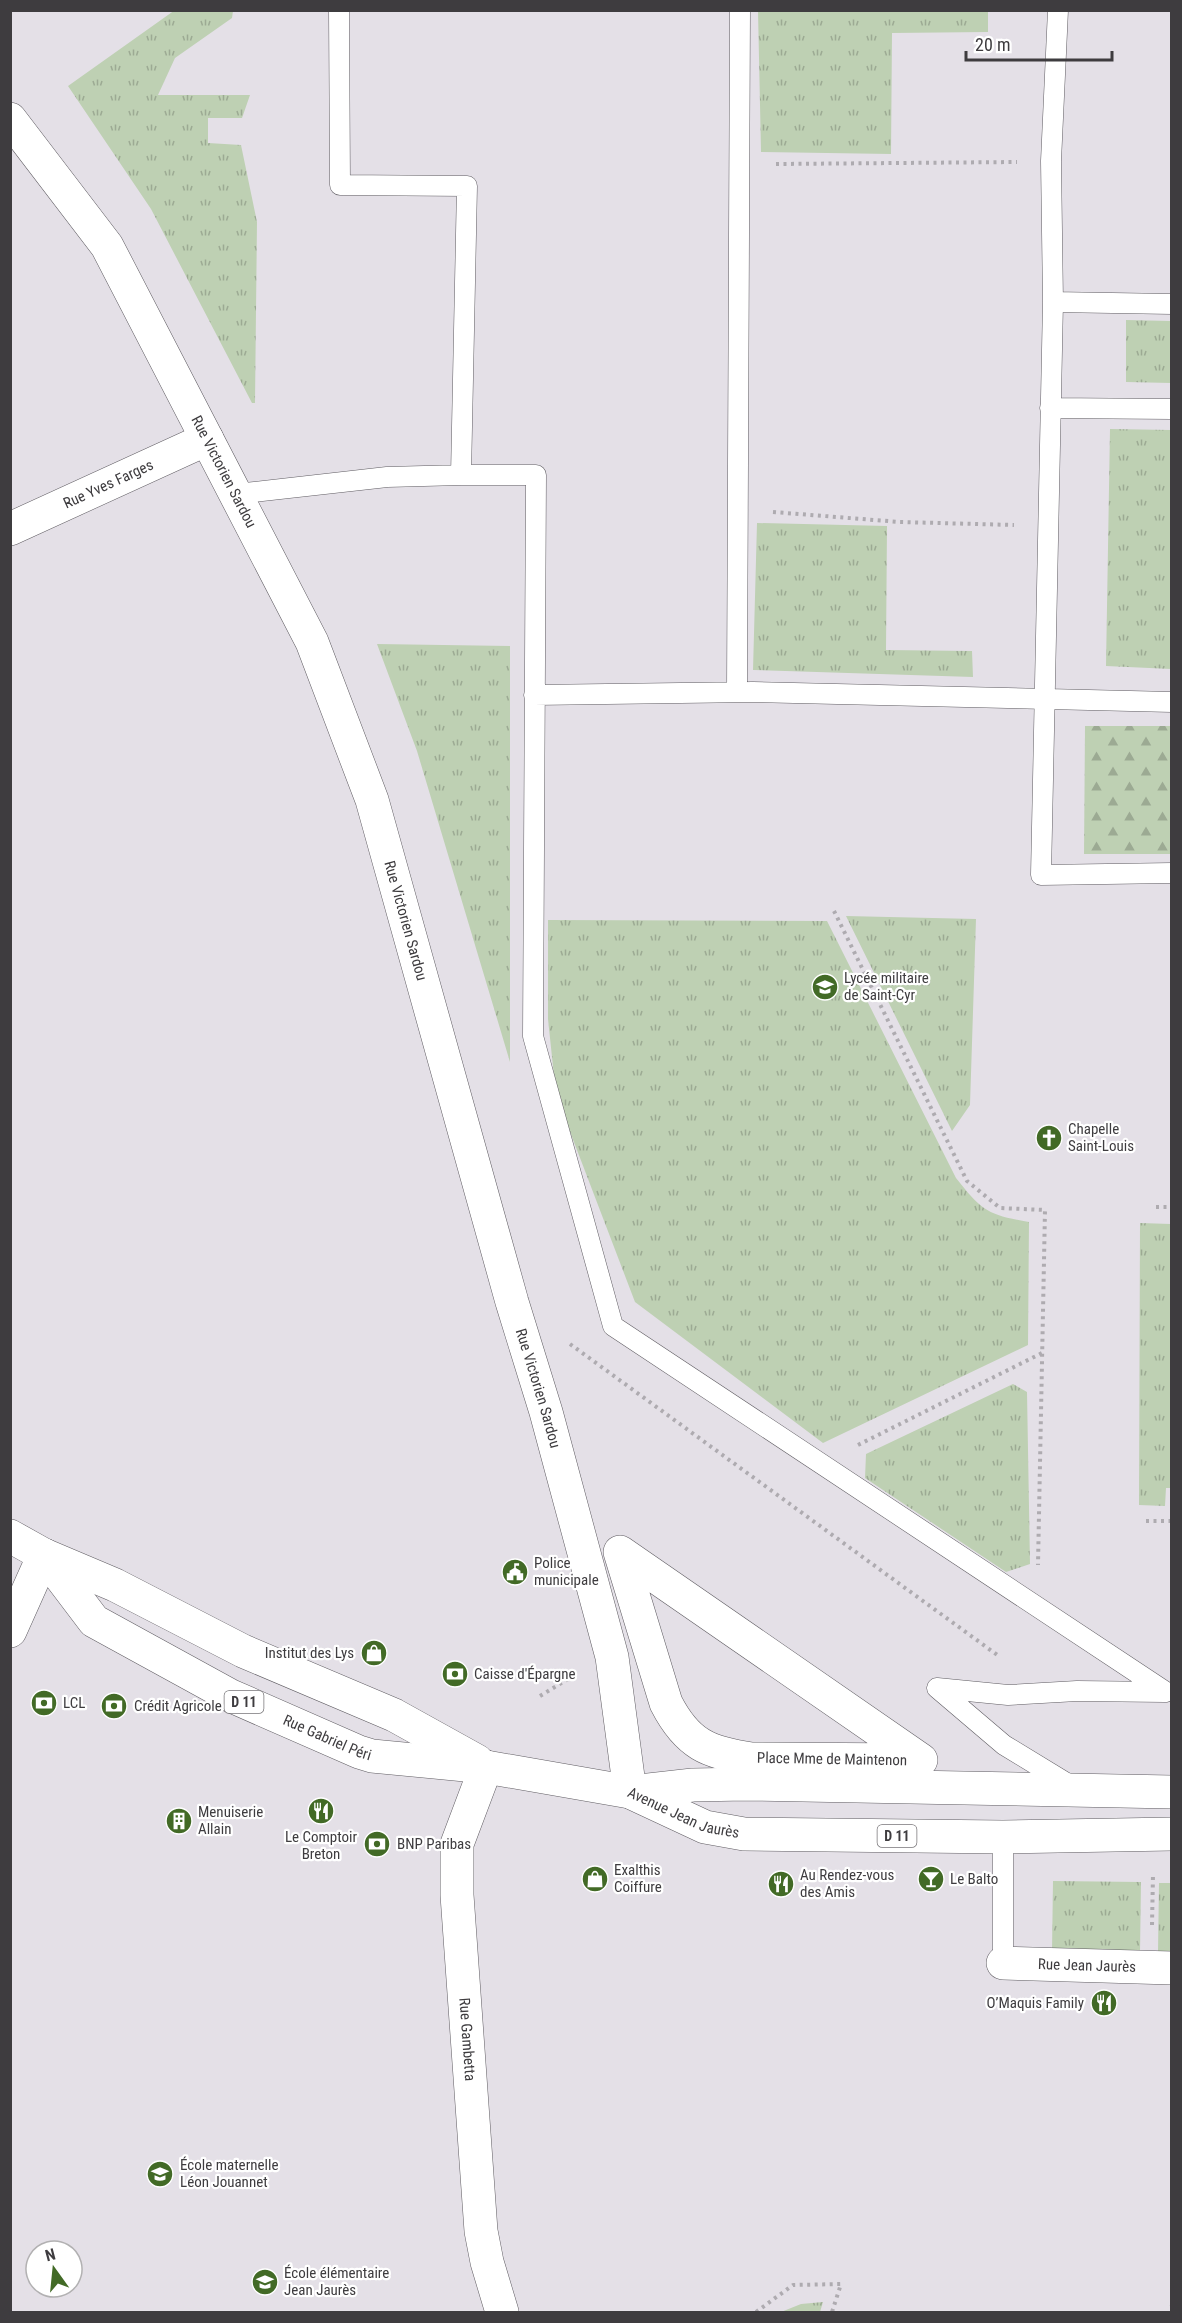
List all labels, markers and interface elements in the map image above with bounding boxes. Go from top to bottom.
scale bar [966,24,1112,62]
text: 20 m [975,34,1010,55]
street label: Rue Victorien Sardou [187,413,260,531]
street label: Rue Yves Farges [60,456,156,512]
street label: Rue Victorien Sardou [380,859,431,983]
place label: Lycée militaire de Saint-Cyr [844,969,929,1004]
school or university icon: Lycée militaire de Saint-Cyr [810,972,840,1002]
place label: Chapelle Saint-Louis [1068,1120,1134,1155]
church icon: Chapelle Saint-Louis [1034,1123,1064,1153]
street label: Rue Victorien Sardou [512,1326,564,1450]
place label: Police municipale [534,1554,599,1589]
public building icon: Police municipale [500,1557,530,1587]
shop icon: Institut des Lys [359,1638,389,1668]
place label: Institut des Lys [265,1644,354,1662]
bank icon: Caisse d'Épargne [440,1659,470,1689]
place label: Caisse d'Épargne [474,1665,576,1683]
bank icon: LCL [29,1688,59,1718]
bank icon: Crédit Agricole [99,1691,129,1721]
road number: D 11 [224,1691,264,1713]
place label: LCL [63,1694,85,1712]
place label: Crédit Agricole [134,1697,222,1715]
street label: Rue Gabriel Péri [280,1711,374,1764]
street label: Place Mme de Maintenon [757,1749,907,1769]
street label: Avenue Jean Jaurès [625,1783,741,1842]
restaurant icon: Le Comptoir Breton [306,1796,336,1826]
place label: Menuiserie Allain [198,1803,263,1838]
building icon: Menuiserie Allain [164,1806,194,1836]
road number: D 11 [878,1825,916,1847]
place label: Le Comptoir Breton [285,1828,358,1863]
bank icon: BNP Paribas [362,1829,392,1859]
place label: BNP Paribas [397,1835,471,1853]
place label: Exalthis Coiffure [614,1861,662,1896]
shop icon: Exalthis Coiffure [580,1864,610,1894]
bar icon: Le Balto [916,1864,946,1894]
place label: Au Rendez-vous des Amis [800,1866,894,1901]
restaurant icon: Au Rendez-vous des Amis [766,1869,796,1899]
place label: Le Balto [950,1870,998,1888]
street label: Rue Jean Jaurès [1038,1955,1136,1976]
restaurant icon: O’Maquis Family [1089,1988,1119,2018]
place label: O’Maquis Family [986,1994,1084,2012]
street label: Rue Gambetta [455,1997,479,2082]
place label: École maternelle Léon Jouannet [180,2156,278,2191]
school or university icon: École maternelle Léon Jouannet [145,2159,175,2189]
north arrow [24,2239,84,2299]
text: N [43,2245,57,2265]
place label: École élémentaire Jean Jaurès [284,2264,389,2299]
school or university icon: École élémentaire Jean Jaurès [250,2267,280,2297]

